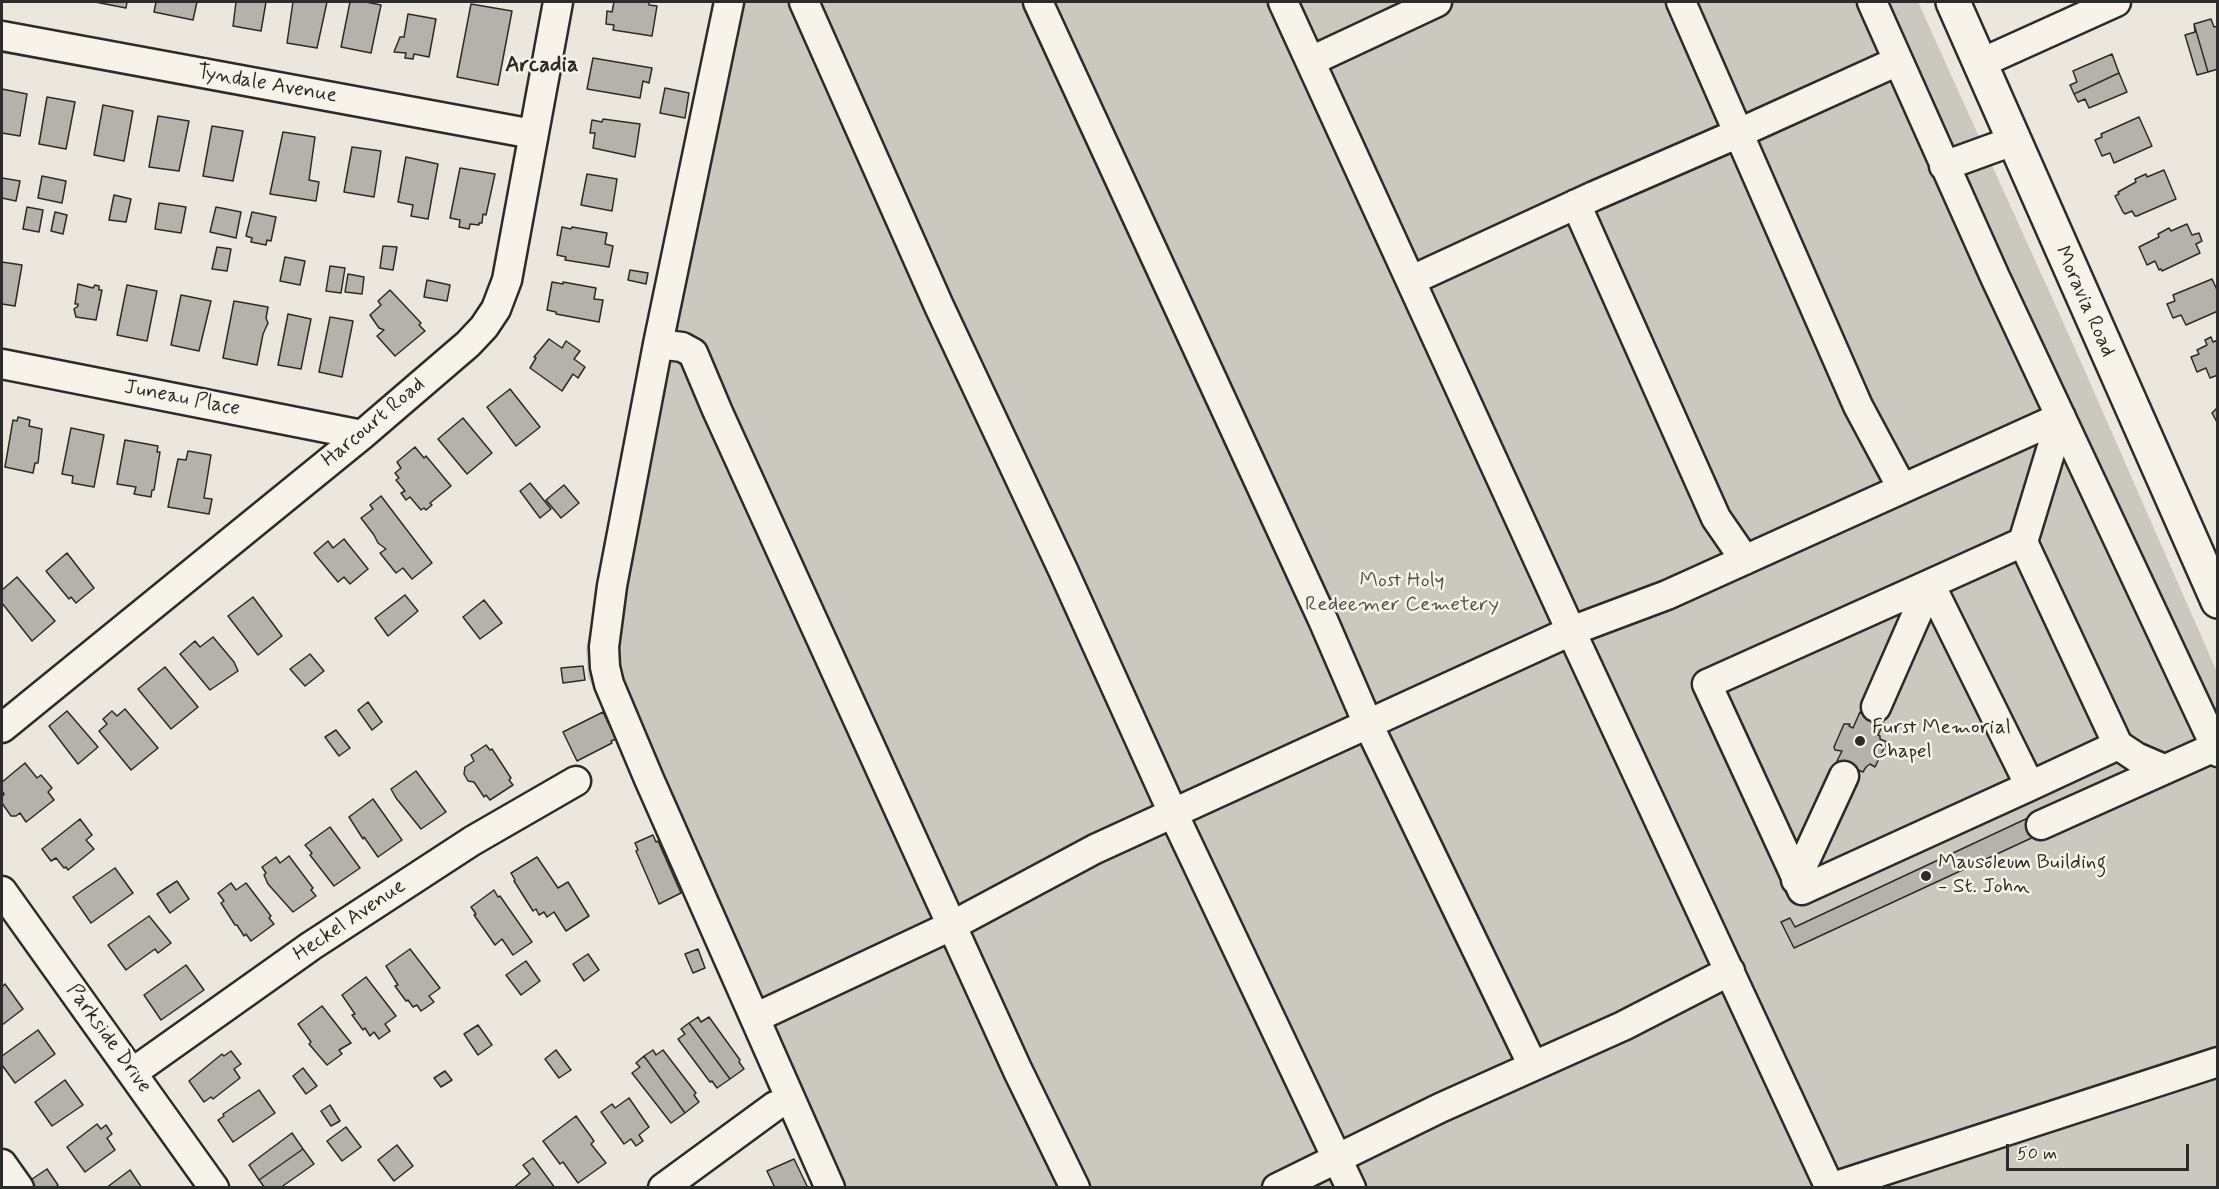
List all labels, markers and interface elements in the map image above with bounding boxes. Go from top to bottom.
district label: Arcadia [505,53,579,79]
street label: Tyndale Avenue [195,60,339,110]
street label: Moravia Road [2048,243,2120,361]
street label: Harcourt Road [317,373,431,473]
street label: Juneau Place [122,375,242,423]
park label: Most Holy Redeemer Cemetery [1305,569,1499,619]
place label: Furst Memorial Chapel [1872,716,2011,766]
marker: Furst Memorial Chapel [1853,734,1867,748]
place label: Mausoleum Building - St. John [1938,851,2106,901]
marker: Mausoleum Building - St. John [1919,869,1933,883]
street label: Heckel Avenue [289,874,411,968]
street label: Parkside Drive [60,979,156,1099]
scale bar [2009,1132,2192,1170]
text: 50 m [2017,1142,2057,1166]

